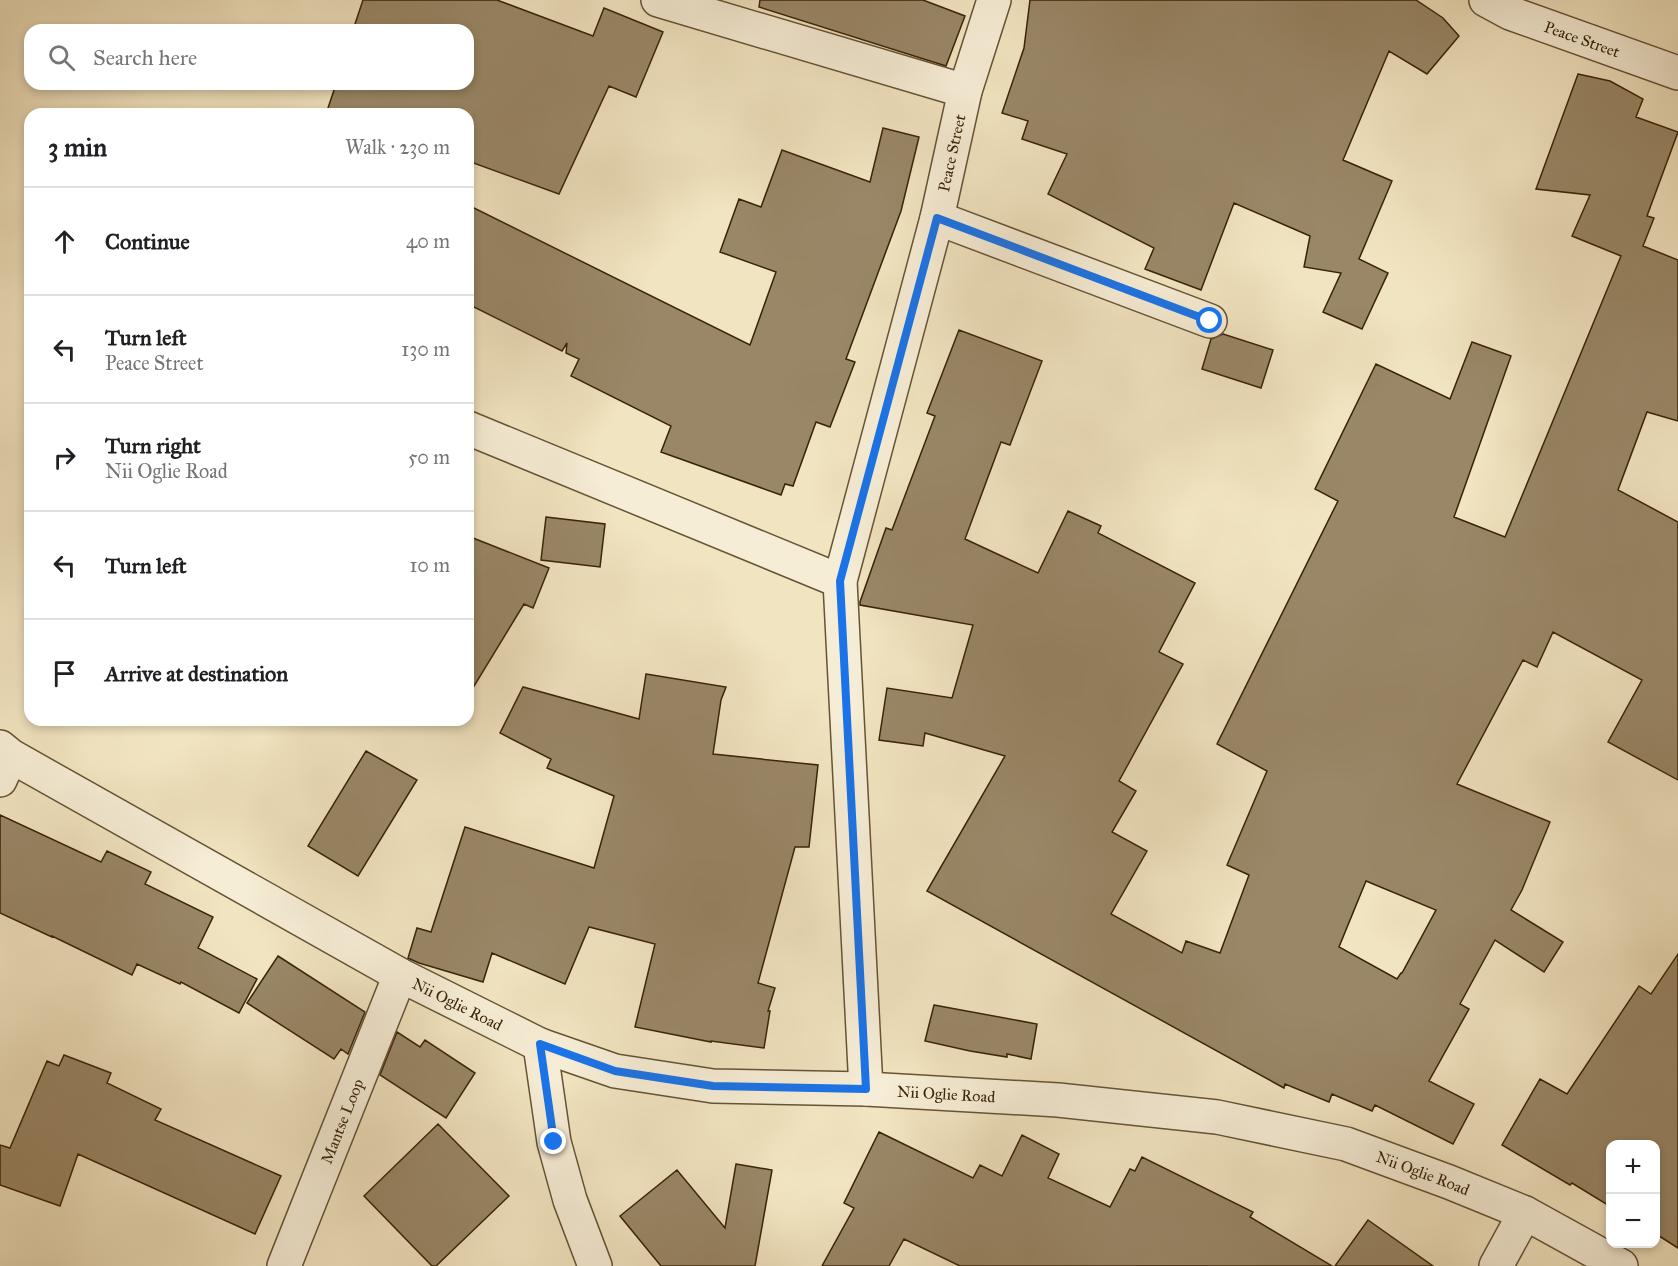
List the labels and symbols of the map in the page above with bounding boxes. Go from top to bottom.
street label: Peace Street [1542,17,1623,62]
street label: Peace Street [934,112,970,194]
route start [1196,307,1222,333]
street label: Nii Oglie Road [409,974,506,1035]
street label: Mantse Loop [317,1076,368,1166]
street label: Nii Oglie Road [897,1082,996,1106]
route end [540,1128,566,1154]
street label: Nii Oglie Road [1374,1147,1472,1199]

